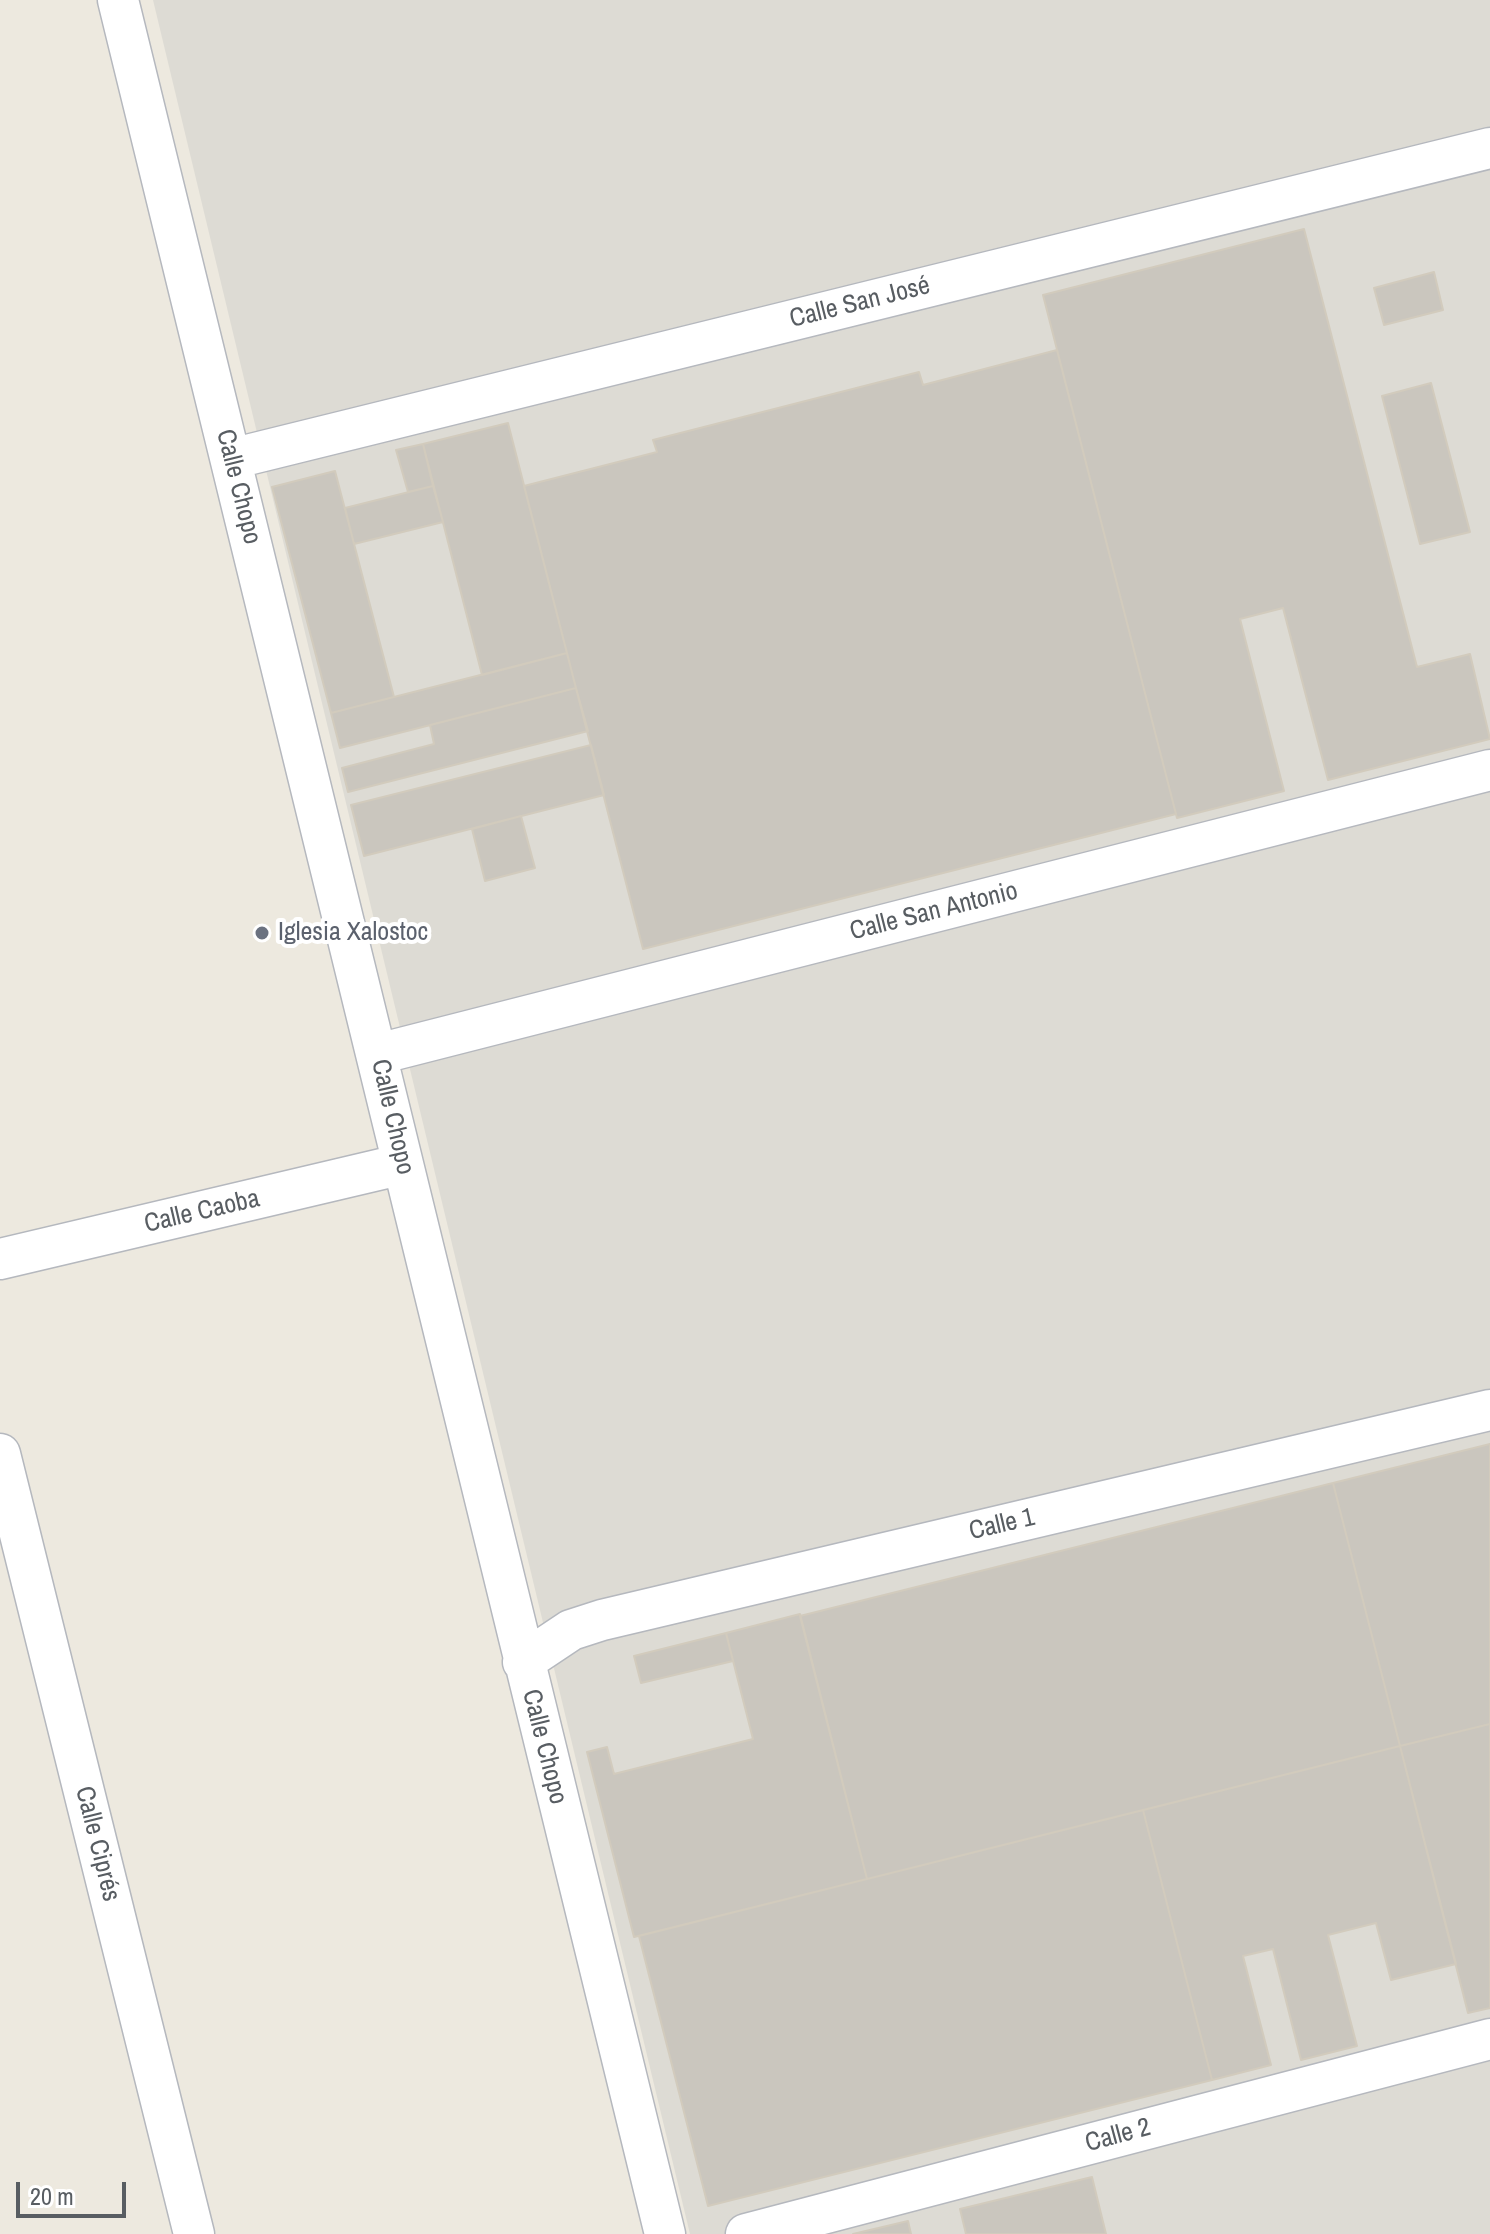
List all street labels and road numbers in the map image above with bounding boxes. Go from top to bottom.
street label: Calle San José [787,271,933,335]
street label: Calle Chopo [209,426,267,548]
street label: Calle San Antonio [847,876,1021,948]
street label: Calle Chopo [364,1056,420,1178]
street label: Calle Caoba [141,1184,263,1240]
street label: Calle 1 [966,1502,1038,1548]
street label: Calle Chopo [515,1686,573,1808]
street label: Calle Ciprés [68,1783,126,1905]
street label: Calle 2 [1082,2112,1154,2160]

